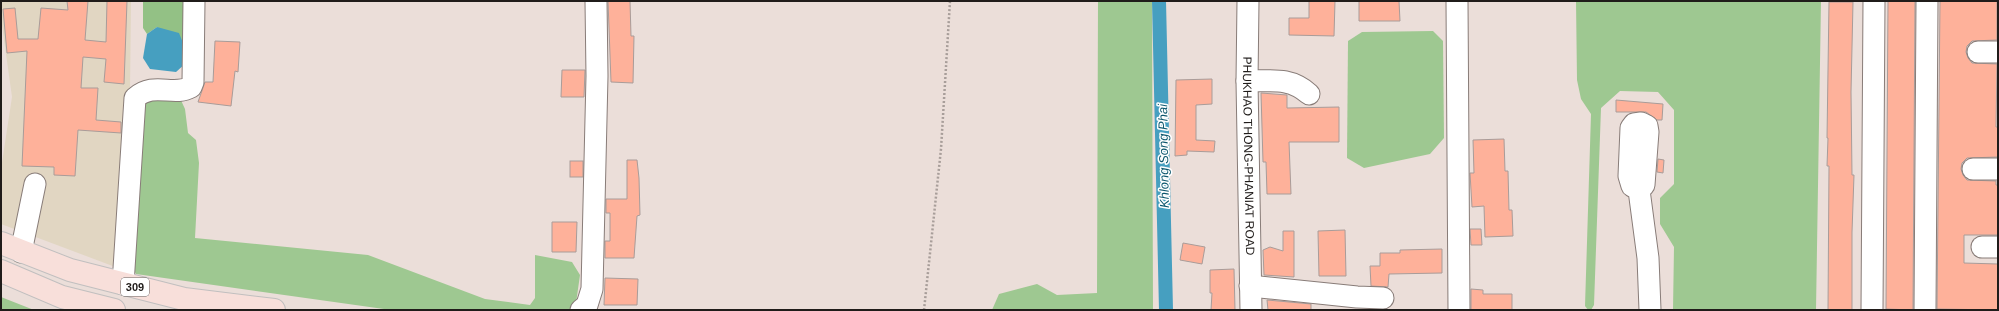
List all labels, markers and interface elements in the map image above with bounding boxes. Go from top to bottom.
street label: PHUKHAO THONG-PHANIAT ROAD [1240,56,1257,256]
water label: Khlong Song Phai [1155,103,1172,208]
road number: 309 [121,278,149,296]

